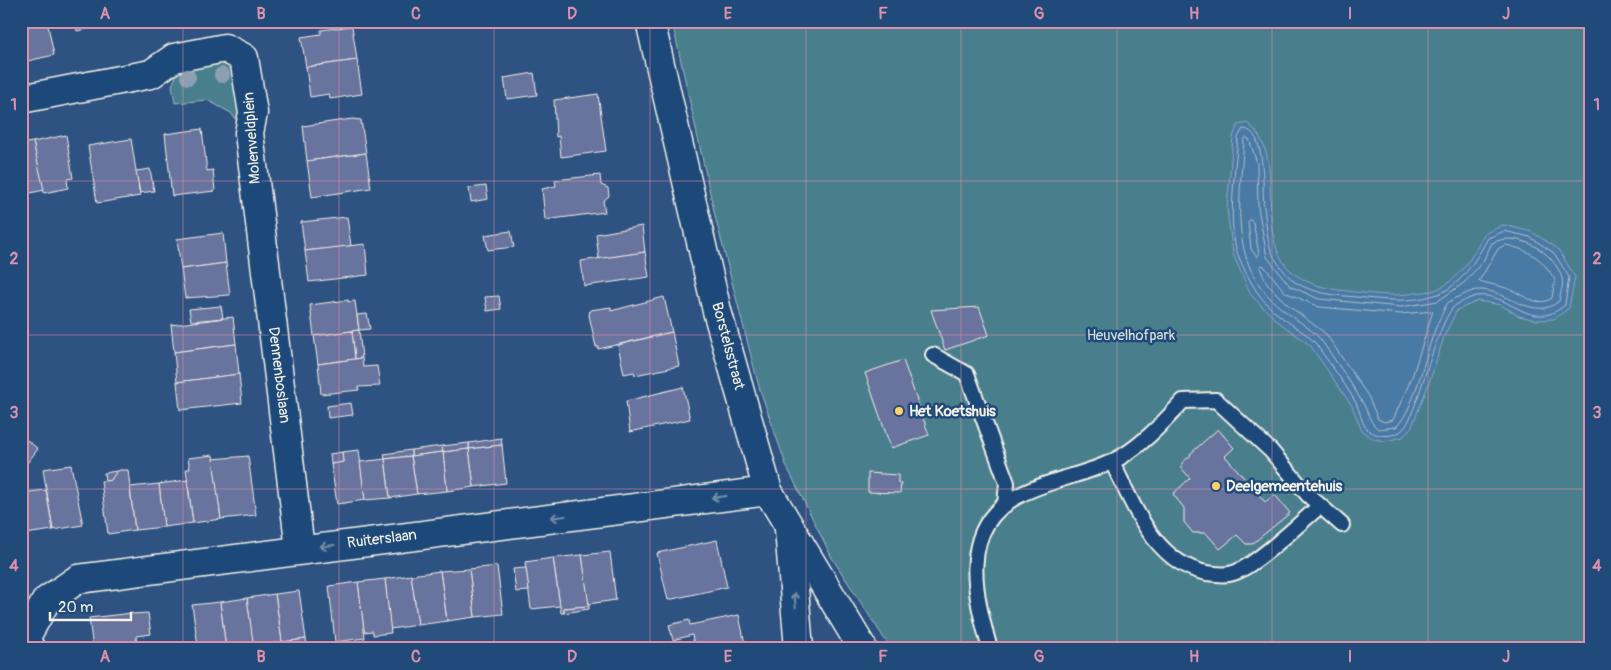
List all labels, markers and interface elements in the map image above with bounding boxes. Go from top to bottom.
text: A [100,4,111,24]
text: B [256,4,266,24]
text: C [411,4,421,24]
text: D [567,4,577,24]
text: E [724,4,733,24]
text: F [878,4,888,24]
text: G [1034,4,1045,24]
text: H [1189,4,1199,24]
text: I [1348,4,1352,24]
text: J [1502,4,1510,24]
street label: Molenveldplein [239,91,265,185]
text: 1 [11,95,17,115]
text: 1 [1594,95,1600,115]
text: 2 [10,249,19,269]
text: 2 [1593,249,1602,269]
street label: Borstelsstraat [707,300,749,393]
street label: Dennenboslaan [264,326,294,424]
park label: Heuvelhofpark [1087,326,1176,345]
place label: Het Koetshuis [909,402,996,421]
text: 3 [10,403,19,423]
text: 3 [1593,403,1602,423]
marker: Het Koetshuis [893,405,905,417]
place label: Deelgemeentehuis [1226,477,1342,496]
marker: Deelgemeentehuis [1210,480,1222,492]
one-way arrow [712,492,728,502]
one-way arrow [550,512,566,522]
street label: Ruiterslaan [346,525,418,553]
one-way arrow [320,541,336,551]
text: 4 [9,556,19,576]
text: 4 [1592,556,1602,576]
scale bar [50,590,131,622]
one-way arrow [790,592,799,608]
text: 20 m [58,598,93,617]
text: A [100,647,111,667]
text: B [256,647,266,667]
text: C [411,647,421,667]
text: D [567,647,577,667]
text: E [724,647,733,667]
text: F [878,647,888,667]
text: G [1034,647,1045,667]
text: H [1189,647,1199,667]
text: I [1348,647,1352,667]
text: J [1502,647,1510,667]

